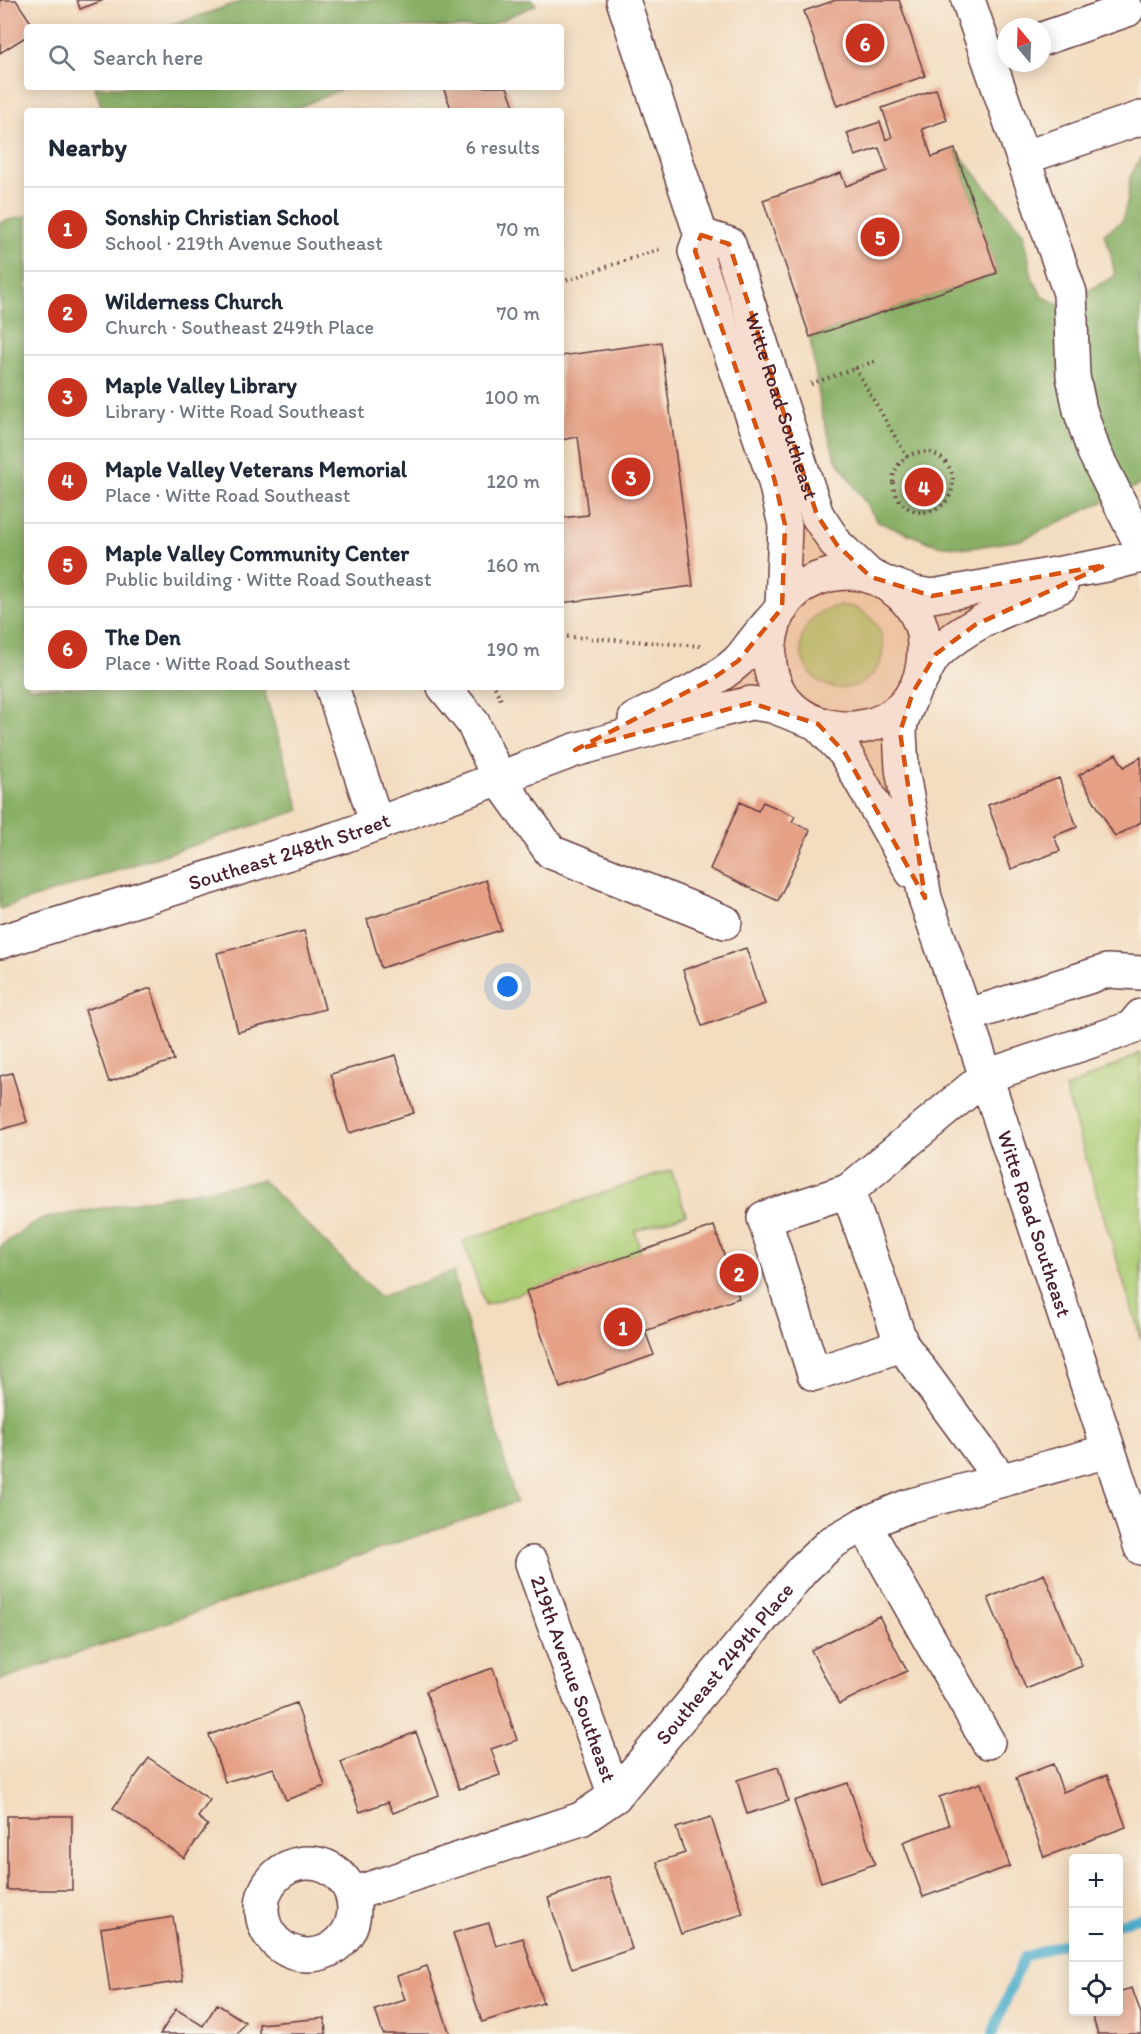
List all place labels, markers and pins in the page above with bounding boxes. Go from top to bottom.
pin: 6 [846,20,884,66]
pin: 5 [860,214,900,260]
pin: 3 [612,454,650,500]
pin: 4 [904,464,944,510]
pin: 2 [720,1250,758,1296]
pin: 1 [604,1304,642,1350]

